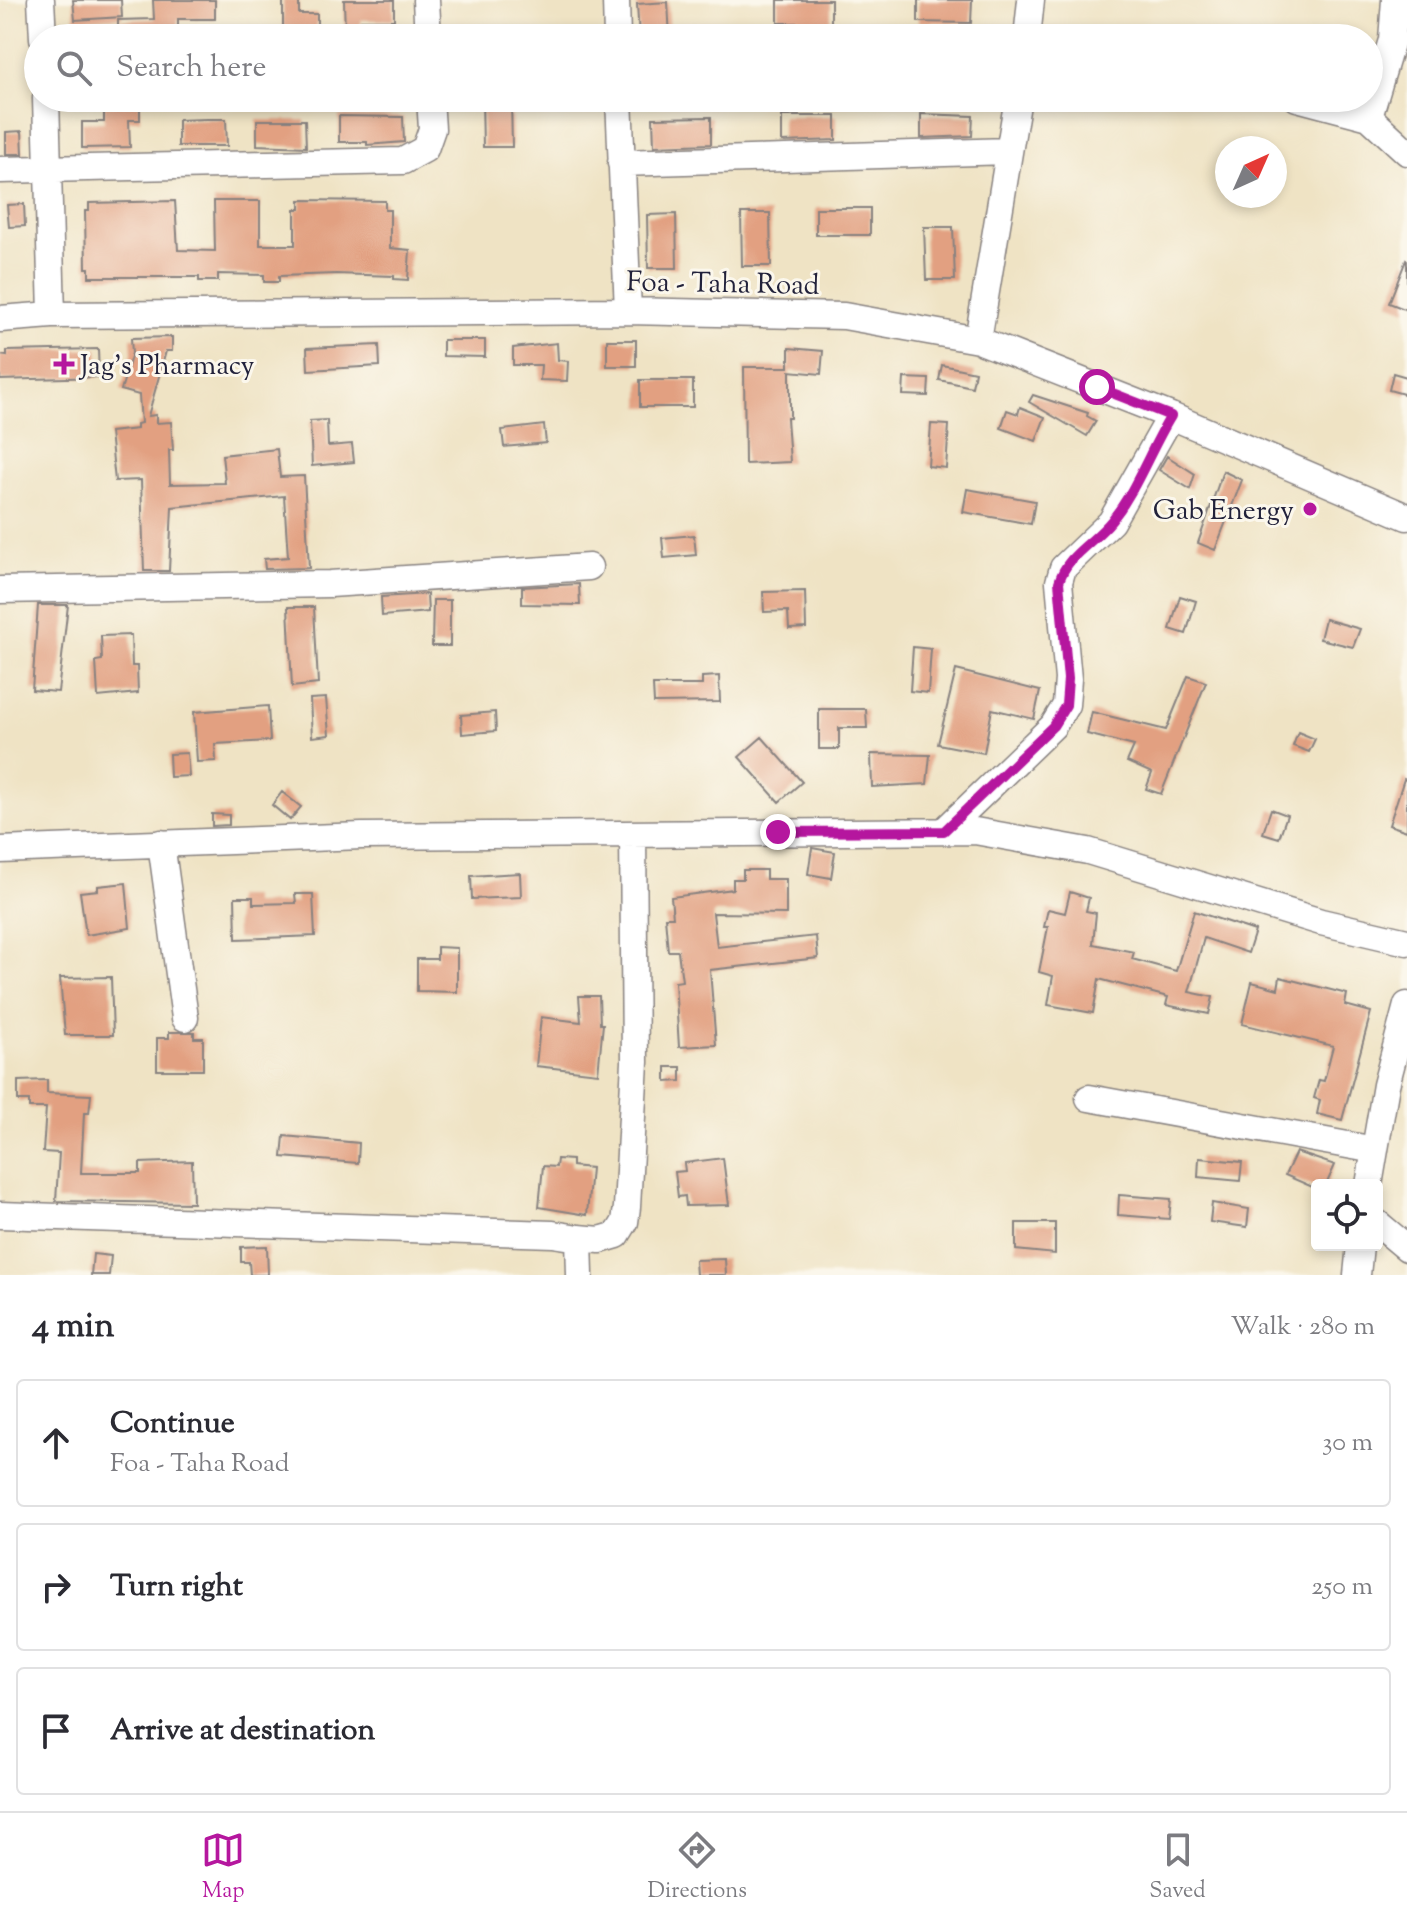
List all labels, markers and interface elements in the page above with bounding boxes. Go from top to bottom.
search box [24,24,1383,112]
icon: search [52,46,96,90]
text: Search here [116,47,266,90]
north arrow [1215,136,1287,208]
street label: Foa - Taha Road [626,263,820,307]
place label: Jag's Pharmacy [78,347,255,387]
marker: Jag's Pharmacy [55,355,73,373]
route start [1079,369,1115,405]
place label: Gab Energy [1153,492,1294,532]
marker: Gab Energy [1301,500,1319,518]
route end [760,814,796,850]
map controls [1311,1179,1383,1251]
button: locate [1311,1179,1383,1251]
text: 4 min [32,1303,114,1352]
text: Walk · 280 m [1230,1309,1375,1346]
text: Continue [110,1403,235,1446]
icon: ahead [34,1421,78,1465]
text: 30 m [1322,1425,1373,1462]
text: Foa - Taha Road [110,1446,289,1483]
icon: right [34,1565,78,1609]
text: Turn right [110,1566,243,1609]
text: 250 m [1311,1569,1373,1606]
icon: arrive [34,1709,78,1753]
text: Arrive at destination [110,1710,375,1753]
tab: Map [201,1828,245,1908]
tab: Directions [648,1828,747,1908]
tab: Saved [1149,1828,1206,1908]

